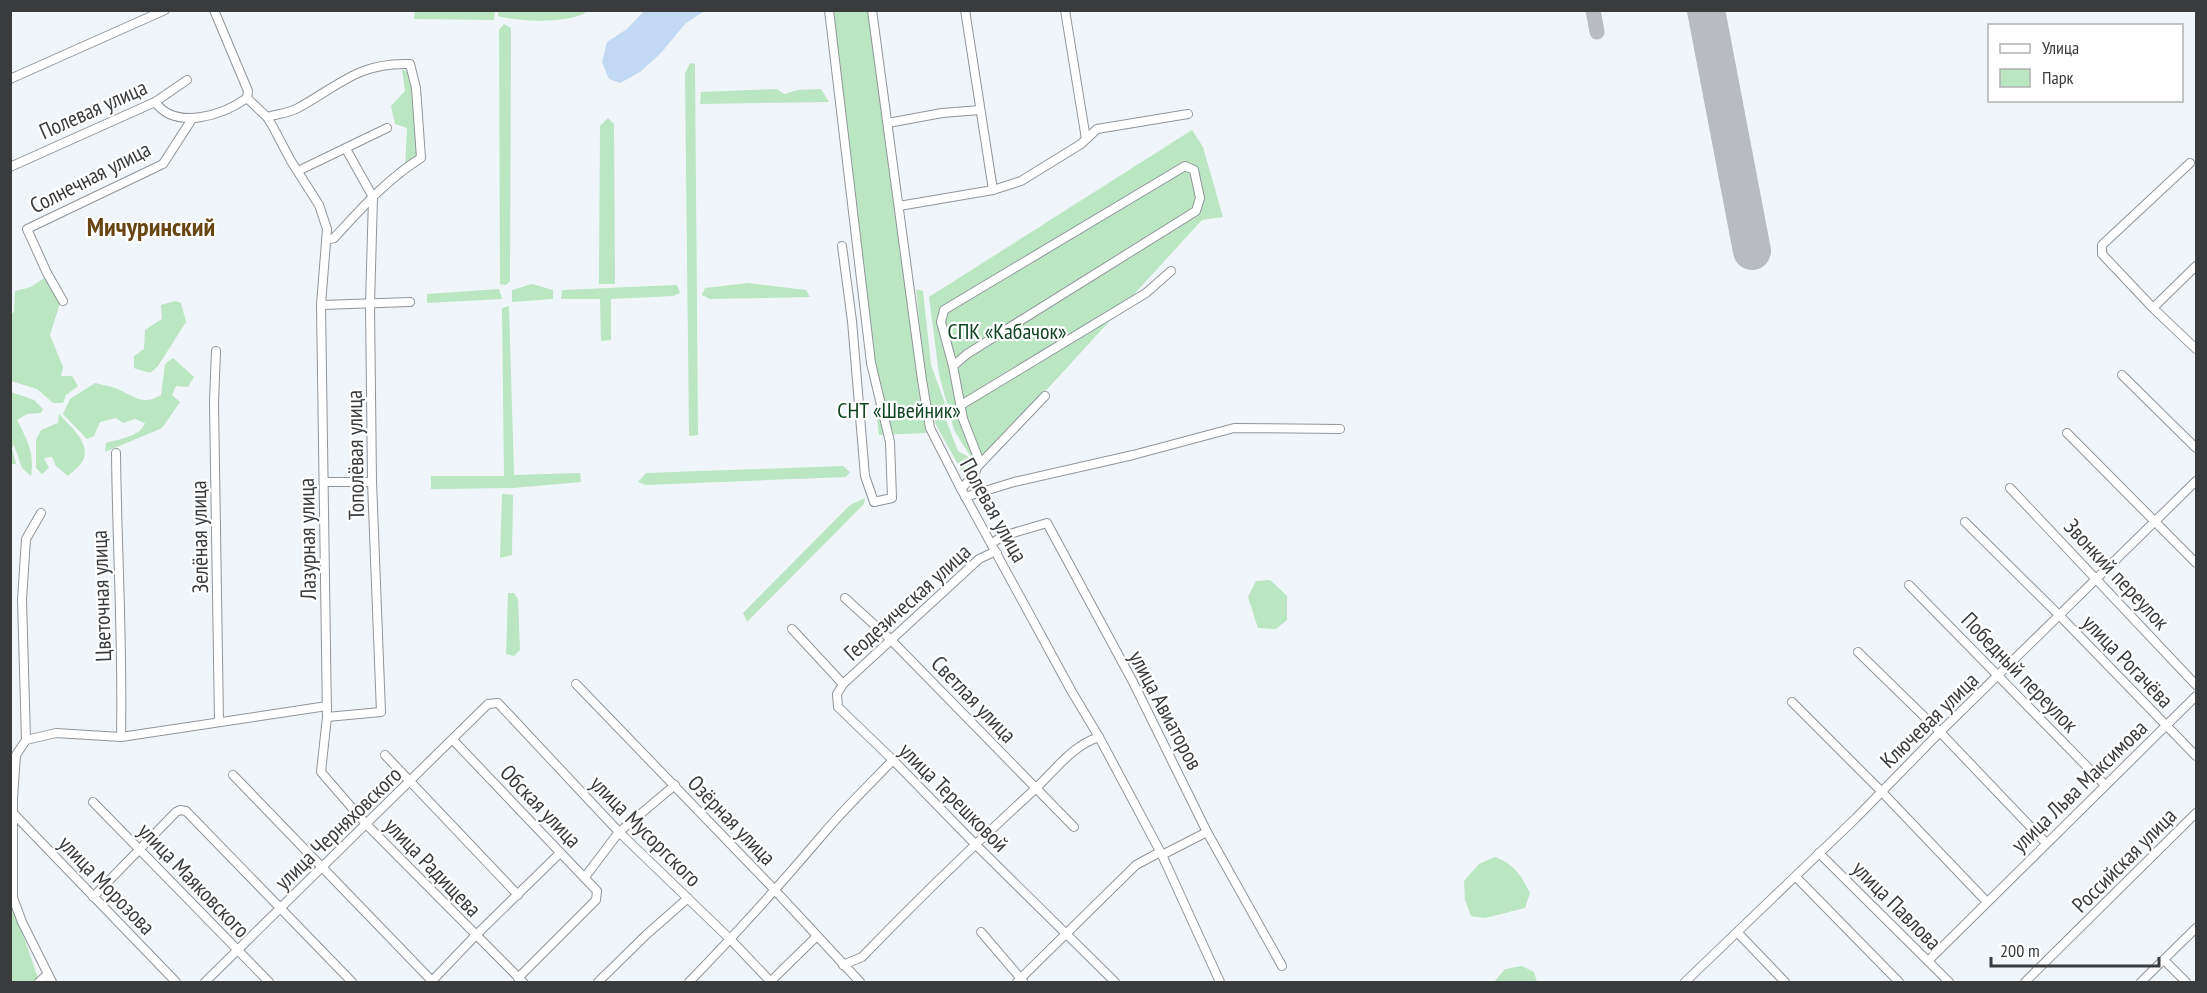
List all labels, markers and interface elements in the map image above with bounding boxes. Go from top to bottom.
legend [1988,24,2183,102]
text: Улица [2042,36,2079,59]
text: Парк [2042,66,2073,89]
street label: Полевая улица [35,73,151,145]
street label: Солнечная улица [25,135,155,219]
district label: Мичуринский [87,210,215,243]
park label: СПК «Кабачок» [948,317,1066,345]
street label: Тополёвая улица [340,390,370,520]
park label: СНТ «Швейник» [837,396,961,424]
street label: Полевая улица [954,453,1034,567]
street label: Лазурная улица [292,478,322,601]
street label: Зелёная улица [184,480,214,594]
street label: Звонкий переулок [2058,513,2176,636]
street label: Цветочная улица [85,530,117,662]
street label: Геодезическая улица [838,538,976,666]
street label: Победный переулок [1956,606,2085,738]
street label: улица Рогачёва [2076,608,2180,714]
street label: улица Авиаторов [1123,646,1209,775]
street label: Светлая улица [926,649,1022,749]
street label: Ключевая улица [1874,666,1984,774]
street label: улица Льва Максимова [2005,714,2153,858]
street label: улица Терешковой [893,736,1015,858]
street label: Обская улица [494,759,588,853]
street label: улица Черняховского [269,760,407,896]
street label: улица Мусоргского [584,769,708,893]
street label: Озёрная улица [682,769,782,871]
street label: Российская улица [2066,802,2182,918]
street label: улица Радищева [379,811,487,923]
street label: улица Маяковского [132,817,256,943]
street label: улица Морозова [53,829,161,941]
street label: улица Павлова [1846,854,1948,956]
scale bar [1991,930,2159,968]
text: 200 m [2000,939,2040,962]

